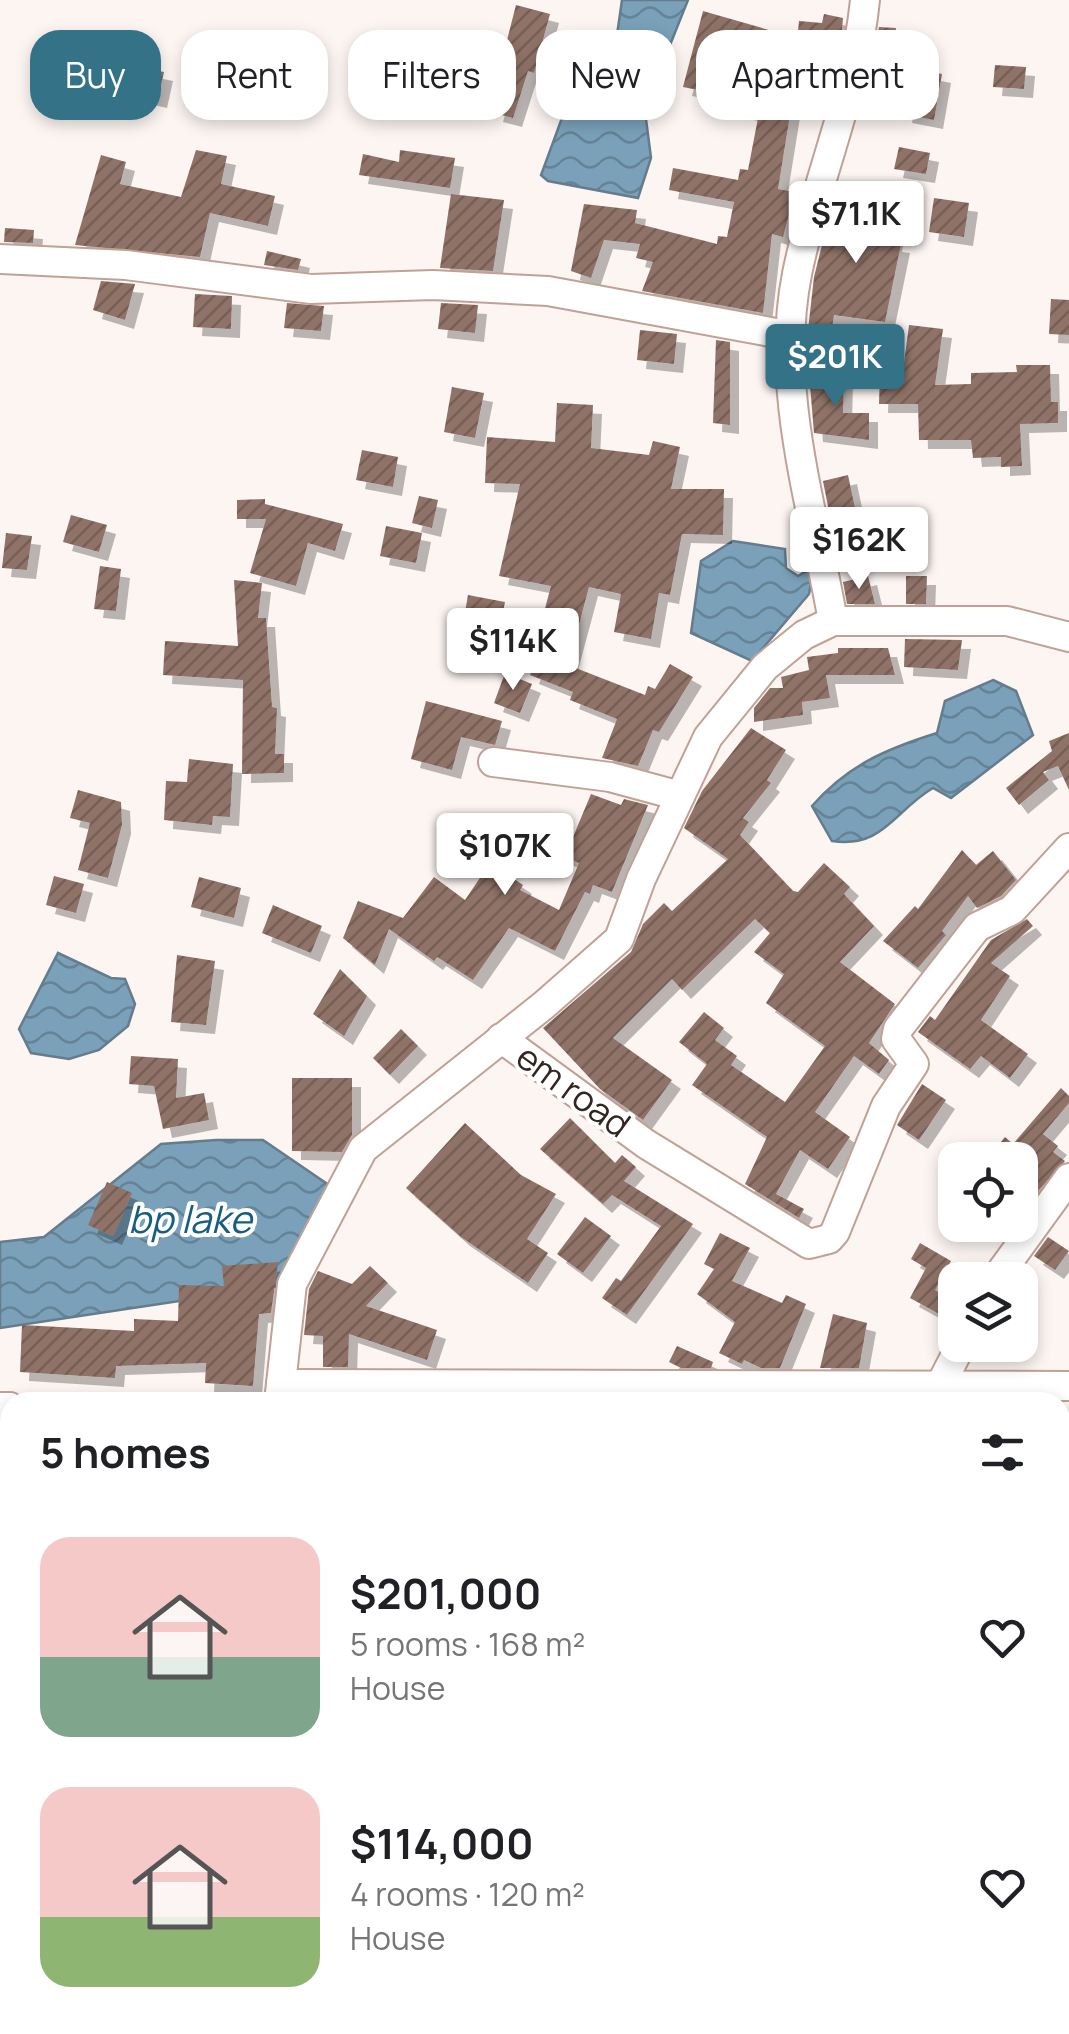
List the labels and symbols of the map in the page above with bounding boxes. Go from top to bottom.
pin: $71.1K [775,181,937,266]
pin: $201K [765,324,905,409]
pin: $162K [789,507,929,592]
pin: $114K [443,608,583,693]
pin: $107K [435,813,575,898]
street label: em road [507,1033,640,1148]
water label: bp lake [128,1192,254,1244]

